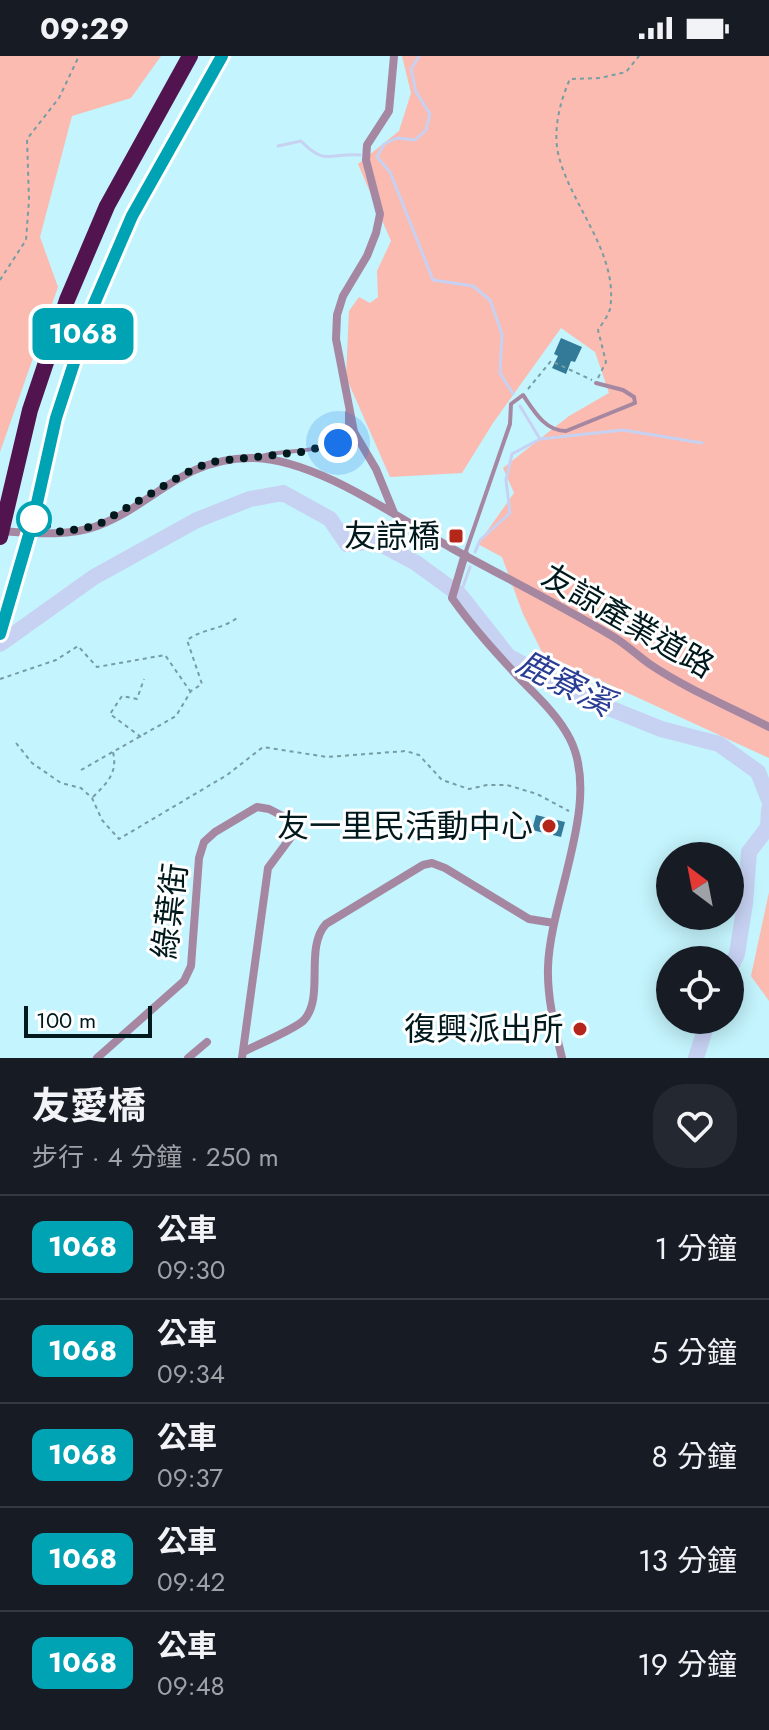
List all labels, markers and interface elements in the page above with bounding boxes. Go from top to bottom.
text: 09:29 [40,7,129,50]
line badge: 1068 [27,308,139,360]
text: 1068 [48,313,118,354]
your location [318,423,358,463]
unlabelled marker [17,502,51,536]
place label: 友諒橋 [344,513,440,559]
marker: 友諒橋 [447,527,465,545]
street label: 友諒產業道路 [533,553,723,689]
water label: 鹿寮溪 [508,638,625,730]
place label: 友一里民活動中心 [277,803,533,849]
marker: 友一里民活動中心 [540,817,558,835]
north arrow [656,842,744,930]
map controls [656,842,744,1034]
street label: 綠葉街 [141,861,199,961]
button: locate [656,946,744,1034]
scale bar [24,1002,152,1038]
text: 100 m [36,1004,96,1036]
place label: 復興派出所 [404,1006,564,1052]
marker: 復興派出所 [571,1020,589,1038]
text: 友愛橋 [32,1078,146,1133]
button: heart [653,1084,737,1168]
text: 步行 · 4 分鐘 · 250 m [32,1138,279,1176]
text: 公車 [157,1208,217,1251]
text: 1068 [48,1226,117,1267]
text: 1 分鐘 [655,1227,737,1270]
text: 09:30 [157,1251,225,1289]
text: 公車 [157,1312,217,1355]
text: 1068 [48,1330,117,1371]
text: 5 分鐘 [651,1331,737,1374]
text: 09:34 [157,1355,225,1393]
text: 公車 [157,1416,217,1459]
text: 1068 [48,1434,117,1475]
text: 8 分鐘 [652,1435,737,1478]
text: 09:37 [157,1459,223,1497]
text: 公車 [157,1520,217,1563]
text: 1068 [48,1538,117,1579]
text: 13 分鐘 [638,1539,737,1582]
text: 09:42 [157,1563,225,1601]
text: 公車 [157,1624,217,1667]
text: 1068 [48,1642,117,1683]
text: 19 分鐘 [637,1643,737,1686]
text: 09:48 [157,1667,225,1705]

